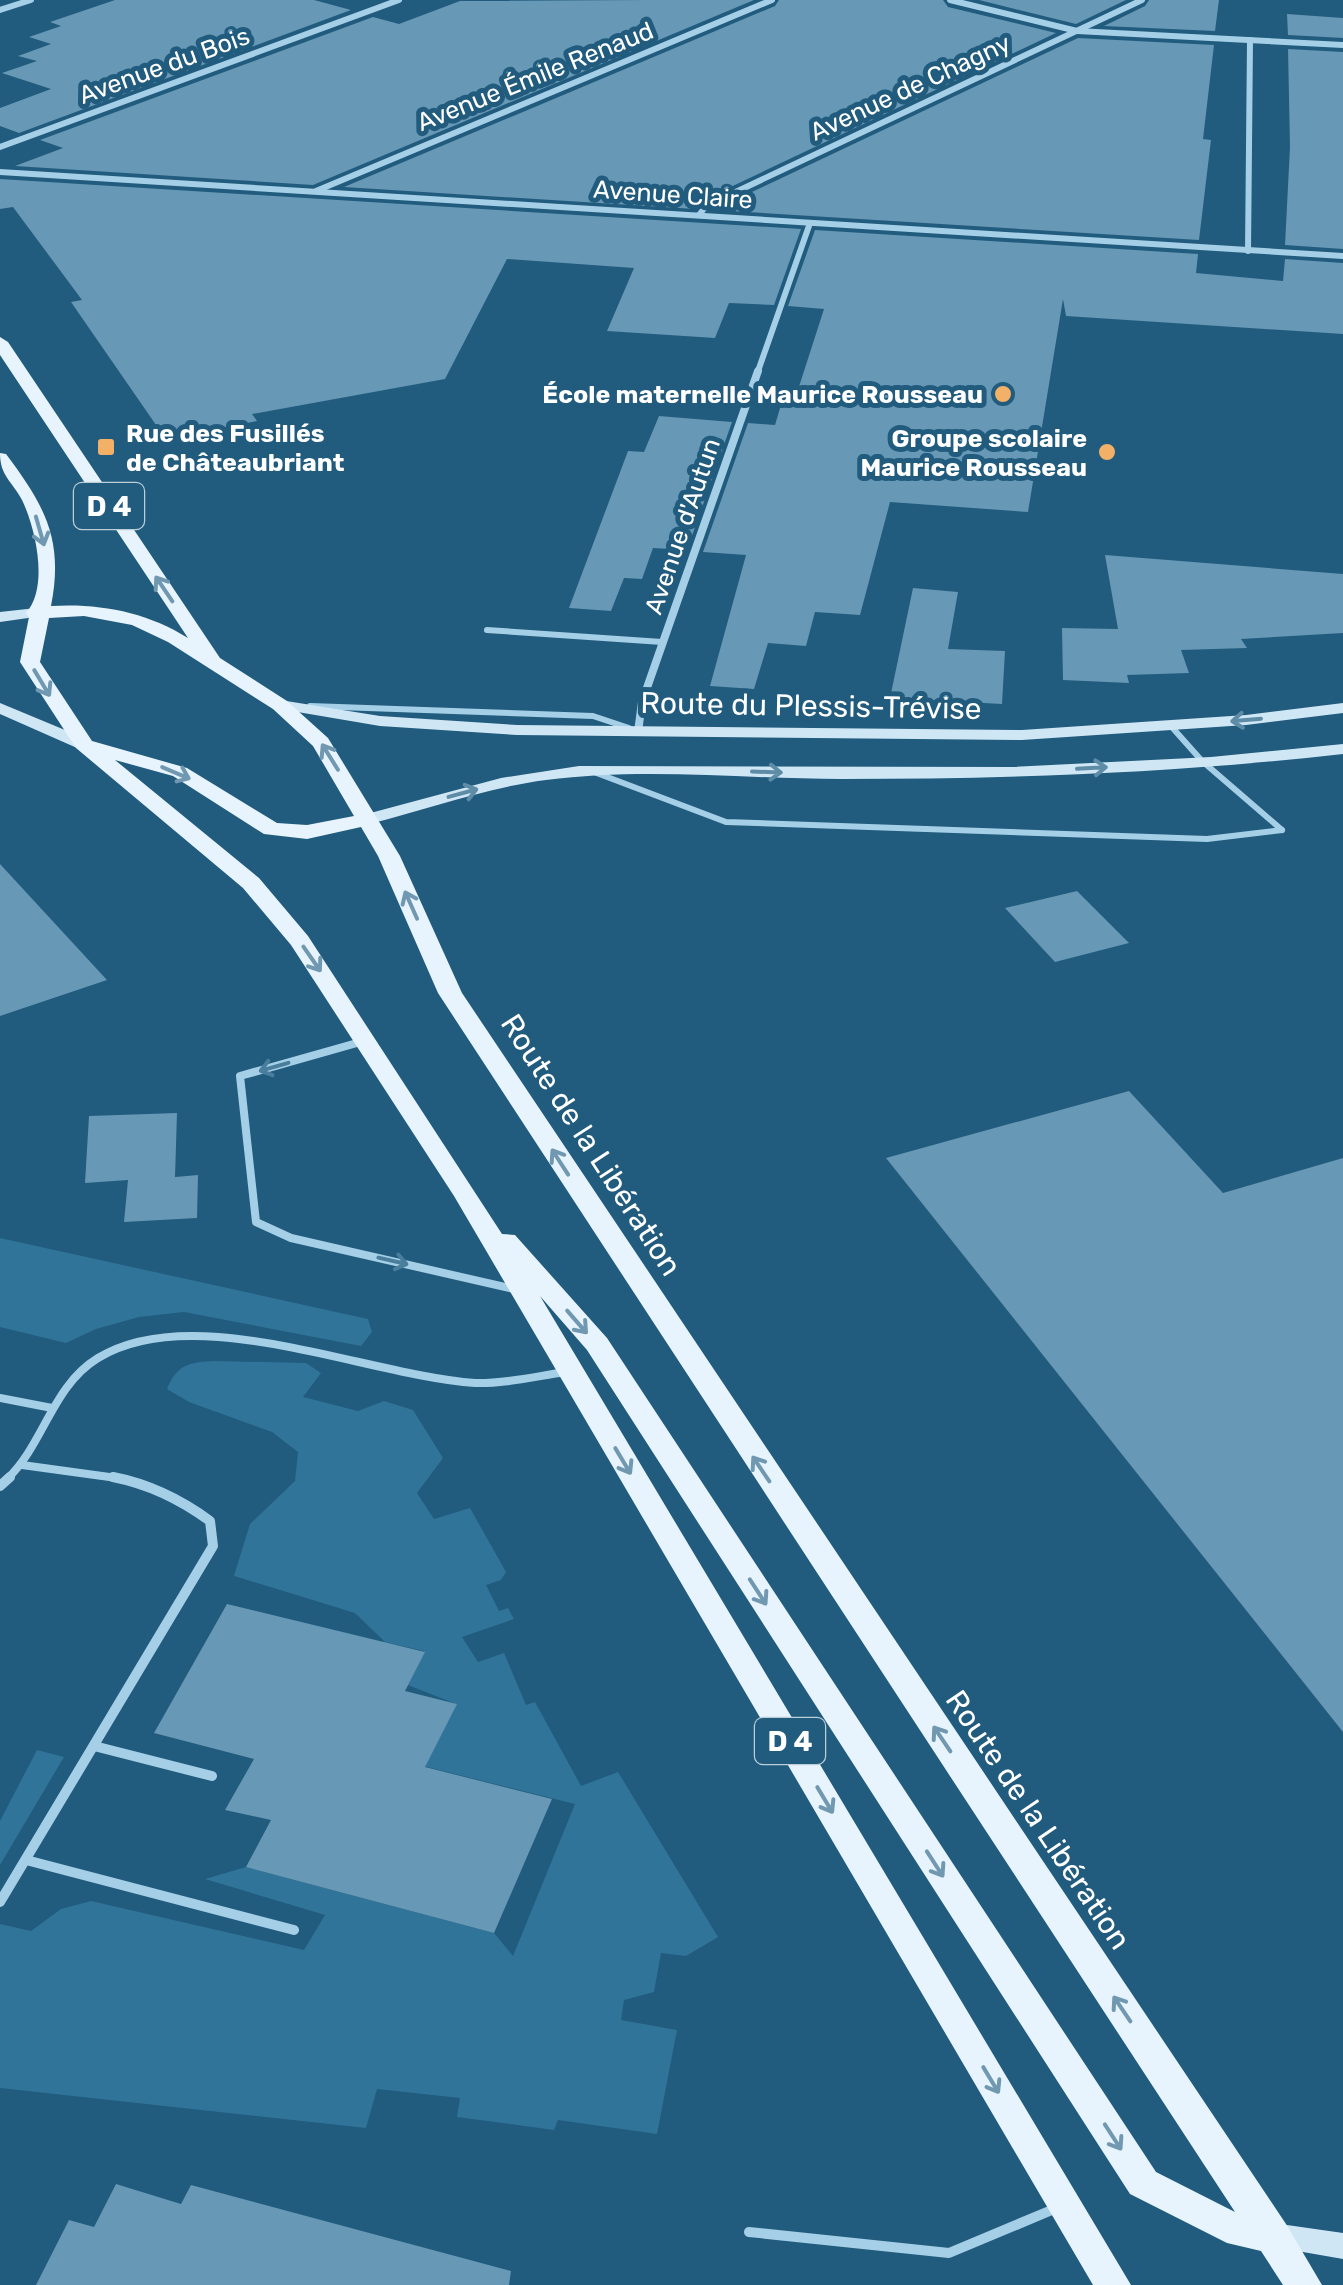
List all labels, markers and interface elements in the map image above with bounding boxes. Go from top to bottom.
street label: Avenue Émile Renaud [413,16,658,137]
street label: Avenue du Bois [75,21,254,110]
street label: Avenue de Chagny [805,28,1015,147]
street label: Avenue Claire [592,174,754,215]
place label: École maternelle Maurice Rousseau [542,380,983,409]
marker: École maternelle Maurice Rousseau [992,383,1014,405]
place label: Rue des Fusillés de Châteaubriant [126,419,345,477]
place label: Groupe scolaire Maurice Rousseau [860,424,1087,482]
street label: Avenue d'Autun [639,434,726,618]
marker: Rue des Fusillés de Châteaubriant [95,436,117,458]
marker: Groupe scolaire Maurice Rousseau [1096,441,1118,463]
road number: D 4 [74,483,144,529]
one-way arrow [32,515,51,546]
one-way arrow [154,575,175,603]
one-way arrow [32,668,52,697]
street label: Route du Plessis-Trévise [640,685,982,727]
one-way arrow [1231,711,1263,730]
one-way arrow [320,743,341,772]
one-way arrow [1076,758,1108,777]
one-way arrow [751,763,783,782]
one-way arrow [160,765,191,783]
one-way arrow [447,783,478,802]
one-way arrow [401,890,419,921]
one-way arrow [301,944,322,972]
street label: Route de la Libération [493,1007,689,1283]
one-way arrow [259,1058,291,1077]
one-way arrow [549,1148,570,1176]
one-way arrow [376,1253,408,1271]
one-way arrow [566,1309,589,1334]
one-way arrow [613,1446,633,1475]
one-way arrow [751,1455,772,1483]
one-way arrow [747,1577,768,1605]
street label: Route de la Libération [938,1684,1138,1956]
road number: D 4 [755,1718,825,1764]
one-way arrow [931,1725,952,1754]
one-way arrow [815,1786,835,1814]
one-way arrow [925,1849,946,1878]
one-way arrow [1112,1996,1133,2024]
one-way arrow [981,2065,1001,2094]
one-way arrow [1102,2122,1123,2150]

